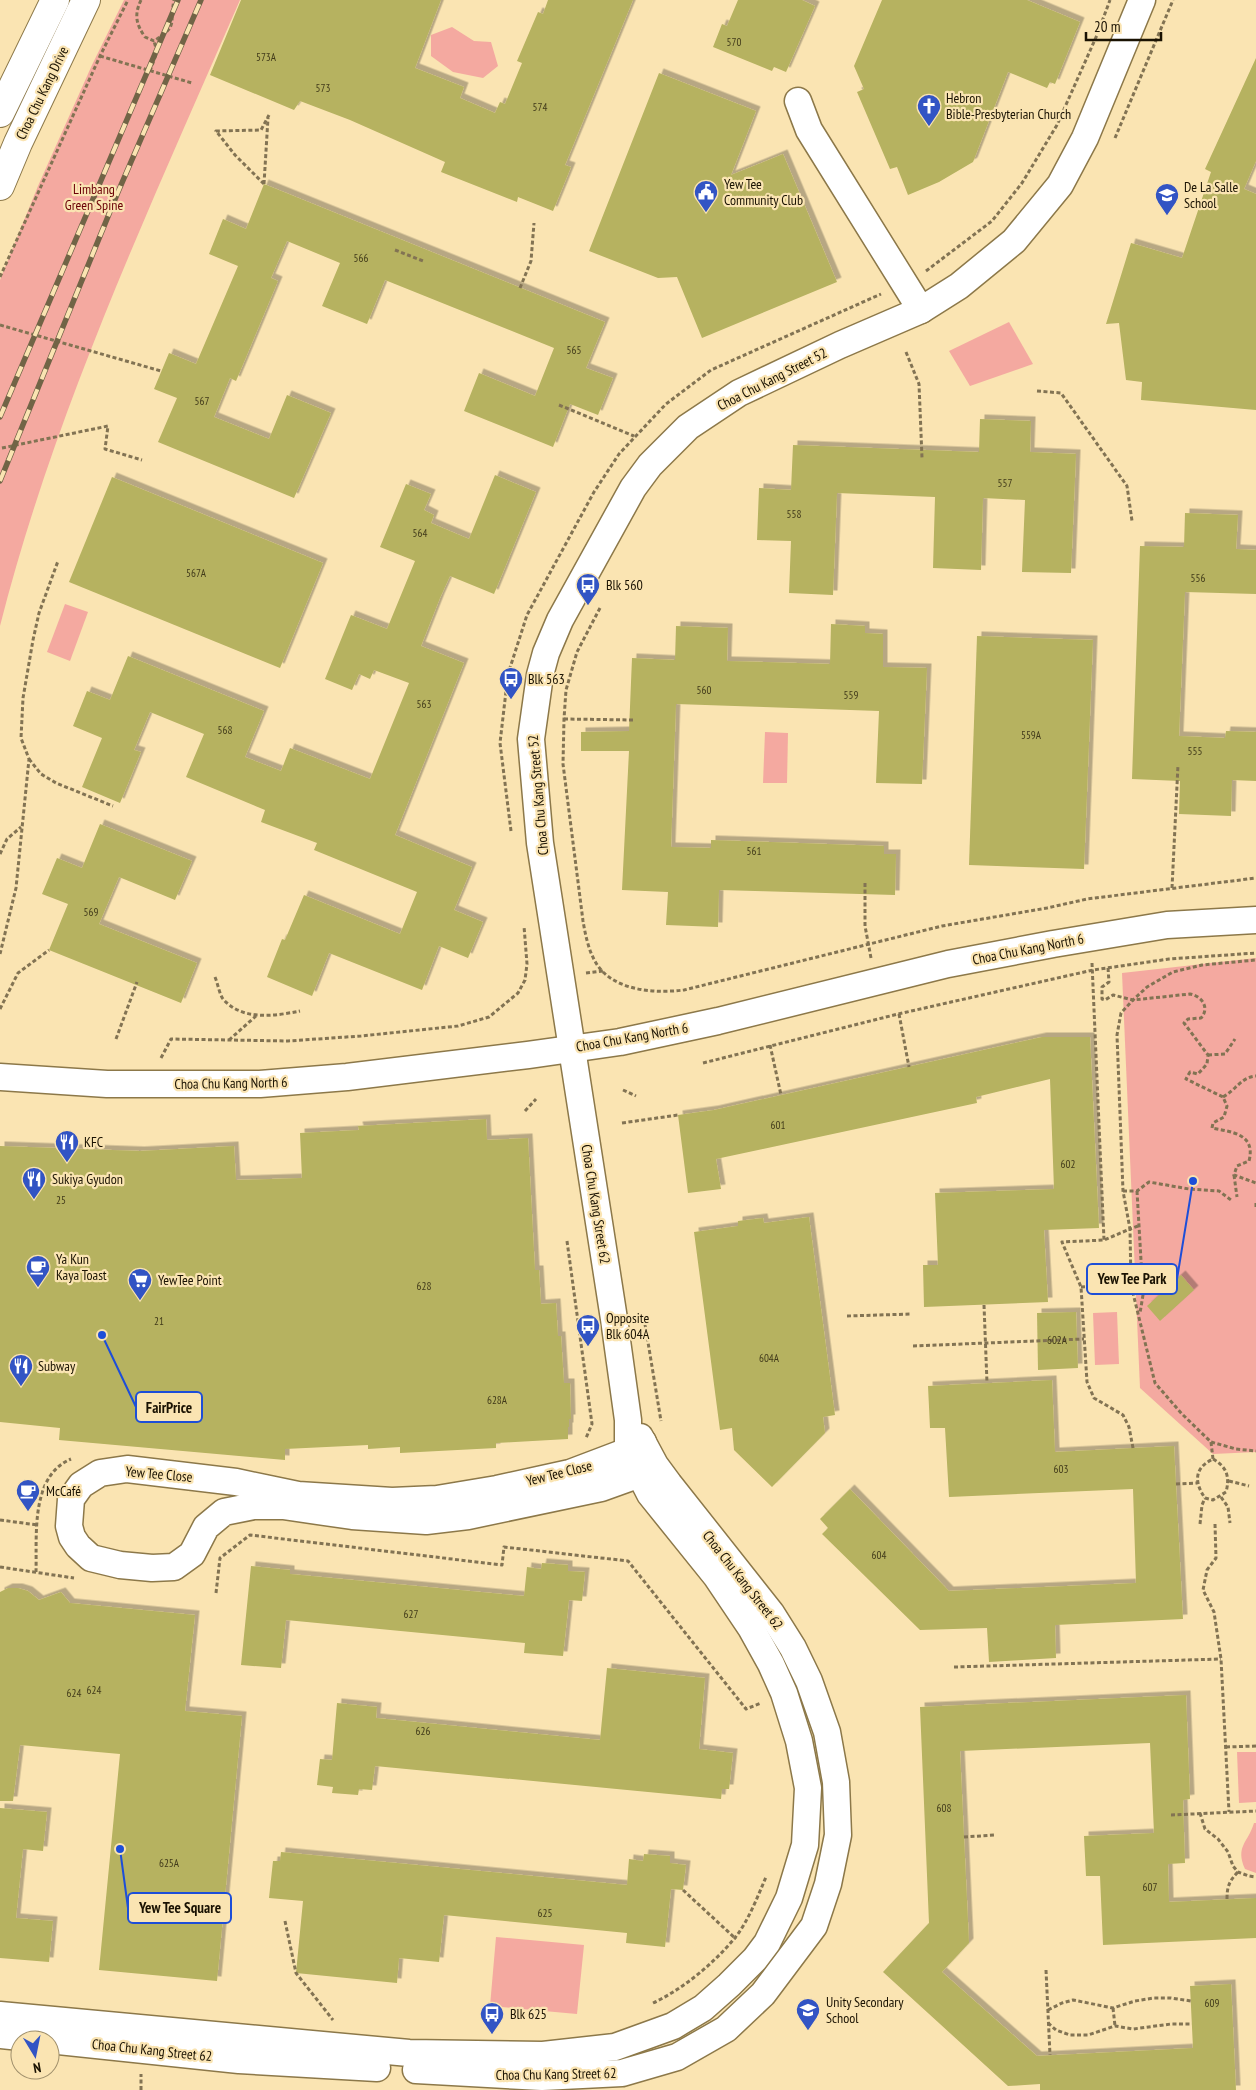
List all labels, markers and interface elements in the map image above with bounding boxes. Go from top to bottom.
scale bar [1086,10,1161,42]
text: 20 m [1094,17,1120,36]
house number: 570 [727,35,741,49]
street label: Choa Chu Kang Drive [12,43,72,143]
house number: 573A [256,50,277,64]
house number: 573 [316,81,330,95]
place label: Hebron Bible-Presbyterian Church [946,89,1071,123]
church icon: Hebron Bible-Presbyterian Church [916,93,942,127]
house number: 574 [533,100,547,114]
place label: Yew Tee Community Club [724,175,803,209]
place label: De La Salle School [1184,178,1238,212]
public building icon: Yew Tee Community Club [693,179,719,213]
park label: Limbang Green Spine [65,180,123,214]
school or university icon: De La Salle School [1154,182,1180,216]
house number: 566 [354,251,368,265]
house number: 565 [567,343,581,357]
street label: Choa Chu Kang Street 52 [714,344,830,414]
house number: 567 [195,394,209,408]
house number: 557 [998,476,1012,490]
house number: 558 [787,507,801,521]
house number: 564 [413,526,427,540]
house number: 567A [186,566,207,580]
house number: 556 [1191,571,1205,585]
bus stop icon: Blk 560 [575,572,601,606]
place label: Blk 560 [606,576,643,594]
bus stop icon: Blk 563 [498,666,524,700]
place label: Blk 563 [528,670,565,688]
house number: 560 [697,683,711,697]
house number: 559 [844,688,858,702]
house number: 563 [417,697,431,711]
house number: 568 [218,723,232,737]
house number: 559A [1021,728,1042,742]
street label: Choa Chu Kang Street 52 [524,734,552,856]
house number: 555 [1188,744,1202,758]
house number: 561 [747,844,761,858]
house number: 569 [84,905,98,919]
street label: Choa Chu Kang North 6 [971,929,1085,969]
street label: Choa Chu Kang North 6 [575,1018,689,1056]
street label: Choa Chu Kang North 6 [174,1073,288,1093]
house number: 601 [771,1118,785,1132]
restaurant icon: KFC [54,1129,80,1163]
place label: KFC [84,1133,104,1151]
street label: Choa Chu Kang Street 62 [578,1143,614,1265]
house number: 602 [1061,1157,1075,1171]
restaurant icon: Sukiya Gyudon [21,1166,47,1200]
place label: Sukiya Gyudon [52,1170,123,1188]
house number: 25 [56,1193,66,1207]
place label: Ya Kun Kaya Toast [56,1250,107,1284]
cafe icon: Ya Kun Kaya Toast [25,1254,51,1288]
callout: Yew Tee Park [1087,1264,1177,1294]
supermarket icon: YewTee Point [127,1267,153,1301]
text: Yew Tee Park [1097,1269,1167,1288]
place label: YewTee Point [158,1271,222,1289]
house number: 628 [417,1279,431,1293]
place label: Opposite Blk 604A [606,1309,650,1343]
bus stop icon: Opposite Blk 604A [575,1313,601,1347]
house number: 21 [154,1314,164,1328]
house number: 602A [1047,1333,1068,1347]
house number: 604A [759,1351,780,1365]
restaurant icon: Subway [8,1353,34,1387]
place label: Subway [38,1357,76,1375]
callout: FairPrice [136,1392,202,1422]
house number: 628A [487,1393,508,1407]
text: FairPrice [146,1398,192,1417]
street label: Yew Tee Close [524,1456,594,1490]
street label: Yew Tee Close [125,1462,193,1486]
house number: 603 [1054,1462,1068,1476]
cafe icon: McCafé [15,1478,41,1512]
place label: McCafé [46,1482,81,1500]
street label: Choa Chu Kang Street 62 [699,1527,787,1633]
house number: 604 [872,1548,886,1562]
house number: 627 [404,1607,418,1621]
house number: 624 [87,1683,101,1697]
house number: 624 [67,1686,81,1700]
house number: 626 [416,1724,430,1738]
house number: 608 [937,1801,951,1815]
house number: 625A [159,1856,180,1870]
house number: 607 [1143,1880,1157,1894]
callout: Yew Tee Square [128,1893,231,1923]
text: Yew Tee Square [138,1898,221,1917]
house number: 625 [538,1906,552,1920]
place label: Unity Secondary School [826,1993,904,2027]
house number: 609 [1205,1996,1219,2010]
school or university icon: Unity Secondary School [795,1997,821,2031]
bus stop icon: Blk 625 [479,2001,505,2035]
place label: Blk 625 [510,2005,547,2023]
north arrow [10,2030,60,2080]
street label: Choa Chu Kang Street 62 [91,2035,213,2065]
text: N [32,2058,43,2077]
street label: Choa Chu Kang Street 62 [495,2064,617,2084]

